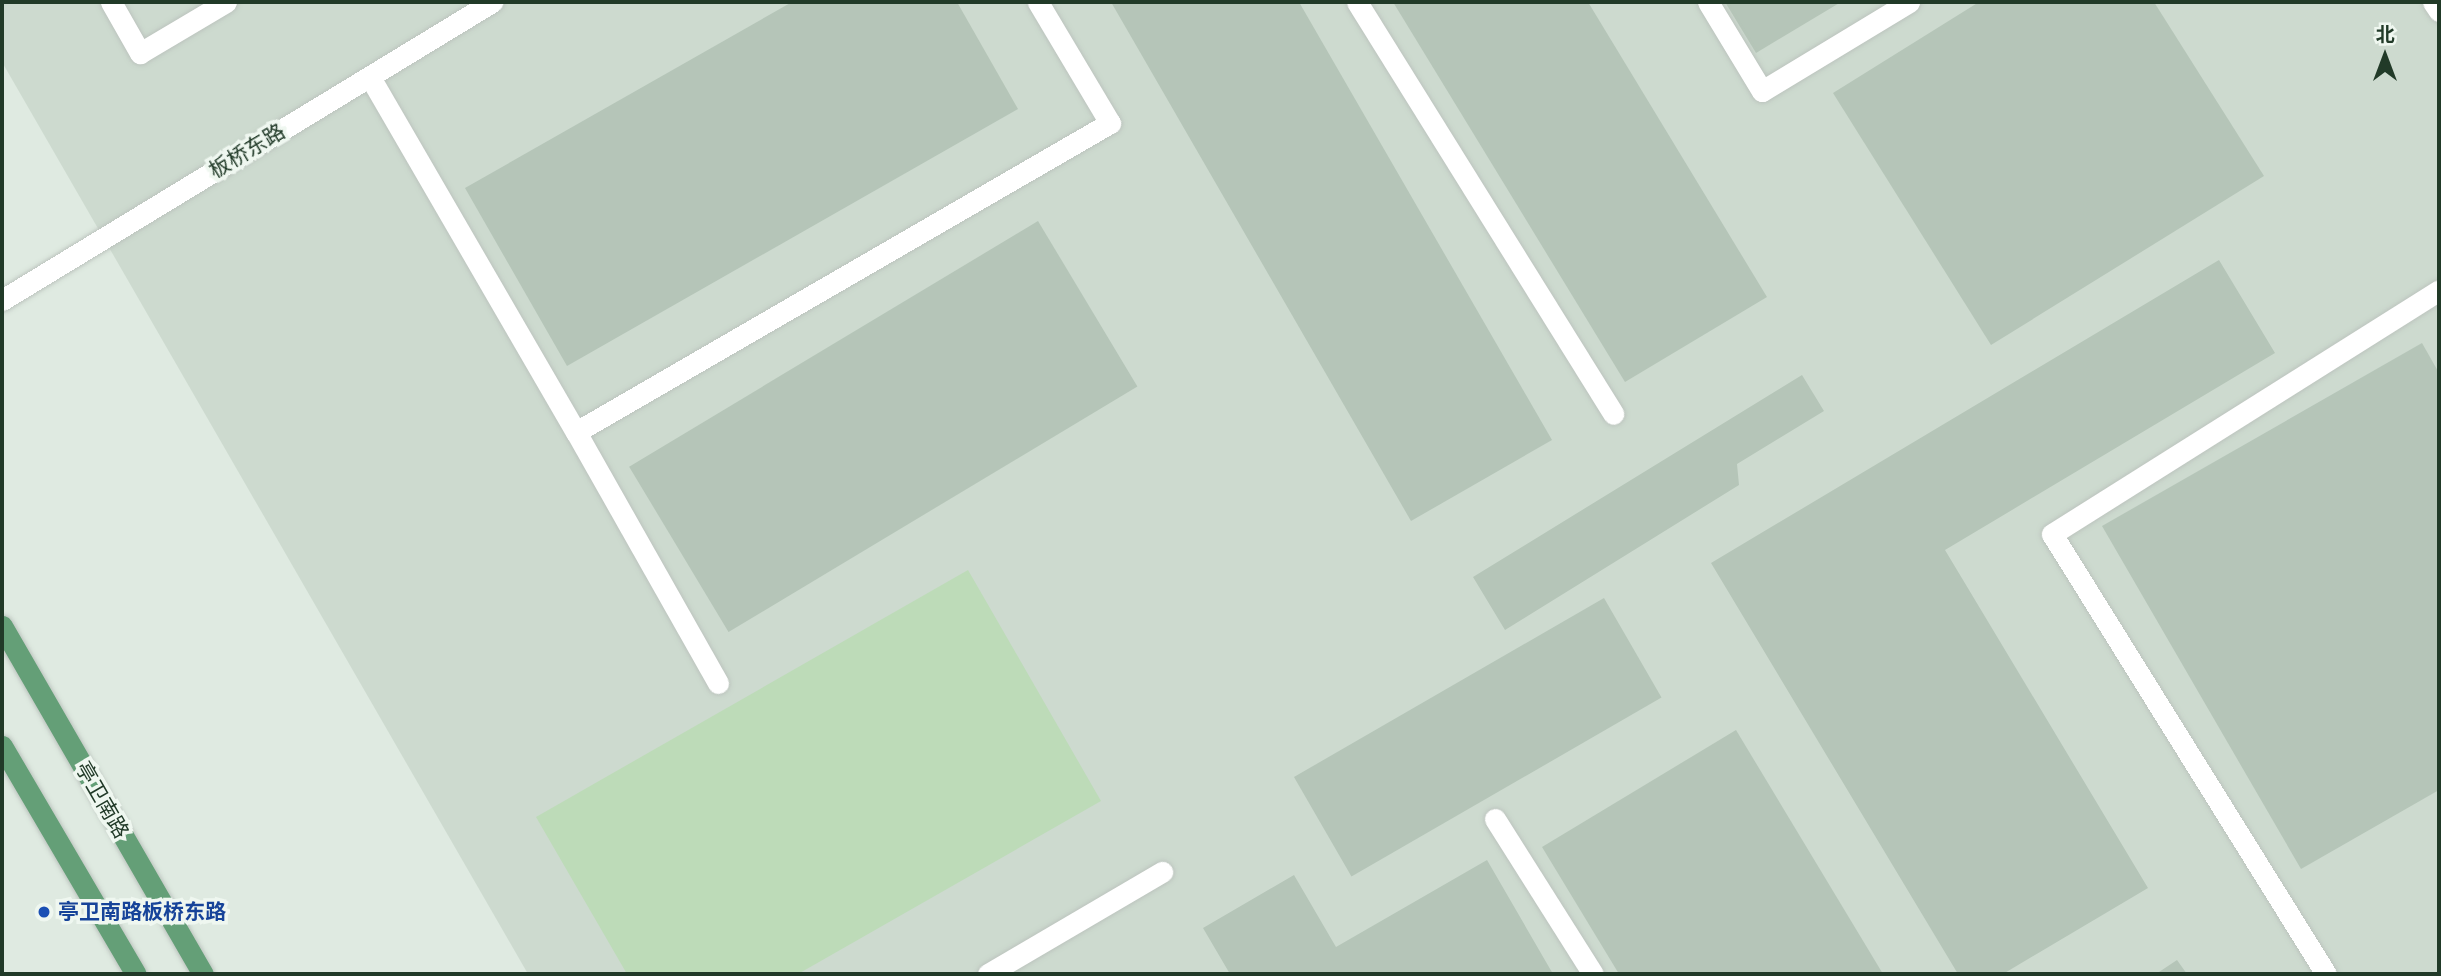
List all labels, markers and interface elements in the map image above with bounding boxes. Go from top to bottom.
north arrow [2350,21,2420,91]
text: 北 [2375,22,2395,47]
street label: 板桥东路 [205,119,289,183]
street label: 亭卫南路 [70,757,134,843]
place label: 亭卫南路板桥东路 [58,899,226,925]
marker: 亭卫南路板桥东路 [36,904,52,920]

